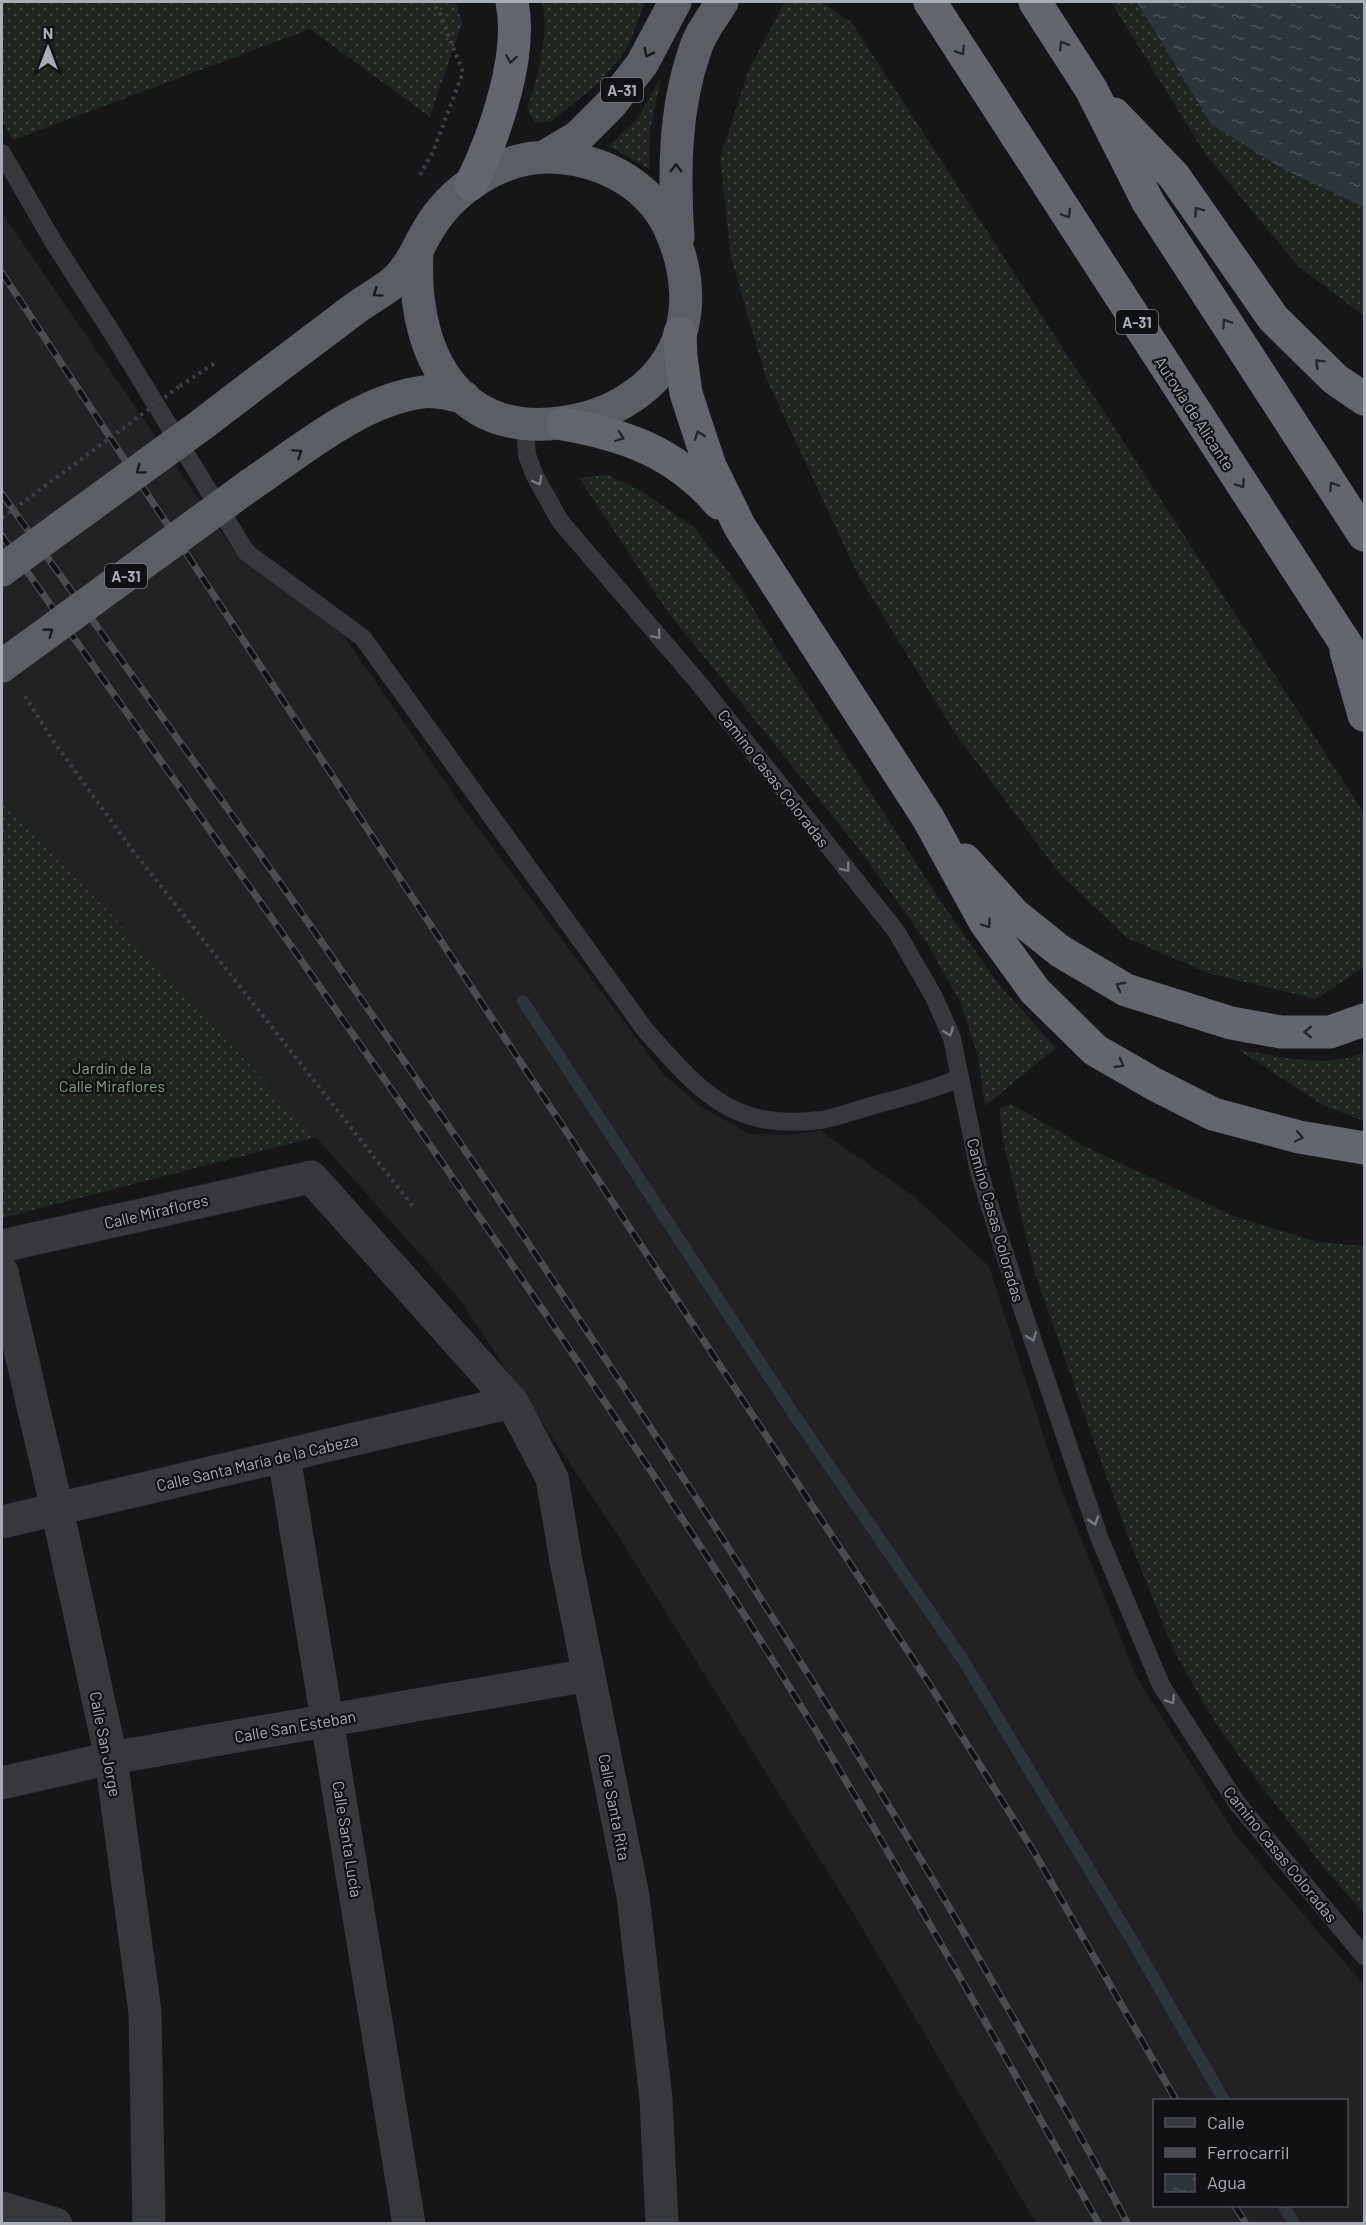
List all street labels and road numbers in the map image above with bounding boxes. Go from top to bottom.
road number: A-31 [601,78,643,102]
road number: A-31 [1116,310,1158,334]
street label: Autovía de Alicante [1151,353,1239,473]
road number: A-31 [105,564,147,588]
street label: Camino Casas Coloradas [714,705,834,851]
street label: Camino Casas Coloradas [964,1136,1028,1304]
street label: Calle Miraflores [102,1190,210,1232]
street label: Calle Santa María de la Cabeza [154,1430,360,1494]
street label: Calle San Jorge [86,1690,126,1798]
street label: Calle San Esteban [233,1706,357,1746]
street label: Calle Santa Rita [595,1752,635,1862]
street label: Calle Santa Lucía [329,1779,367,1899]
street label: Camino Casas Coloradas [1220,1782,1342,1926]

